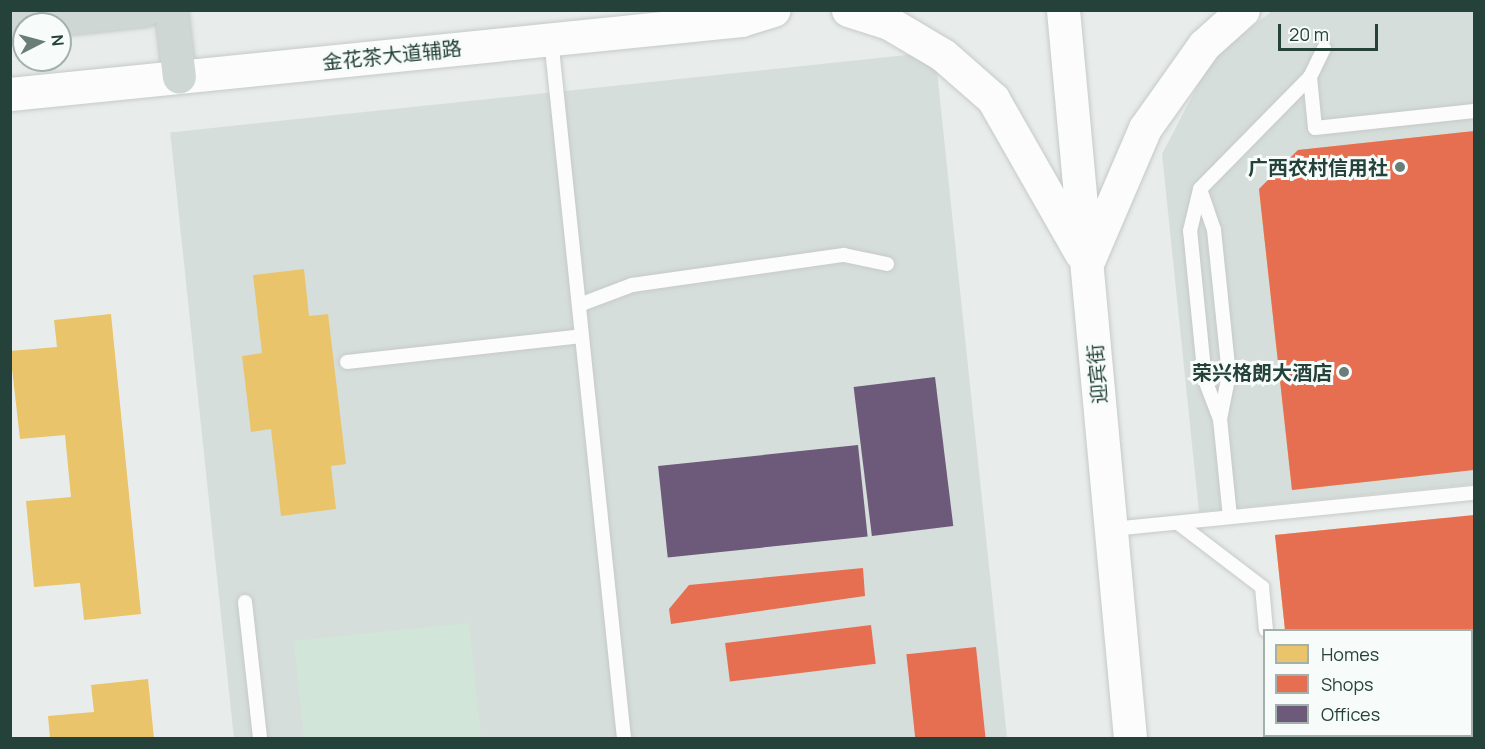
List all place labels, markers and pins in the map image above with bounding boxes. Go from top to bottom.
place label: 广西农村信用社 [1248,155,1388,179]
marker: 广西农村信用社 [1393,160,1407,174]
place label: 荣兴格朗大酒店 [1192,360,1332,384]
marker: 荣兴格朗大酒店 [1337,365,1351,379]

